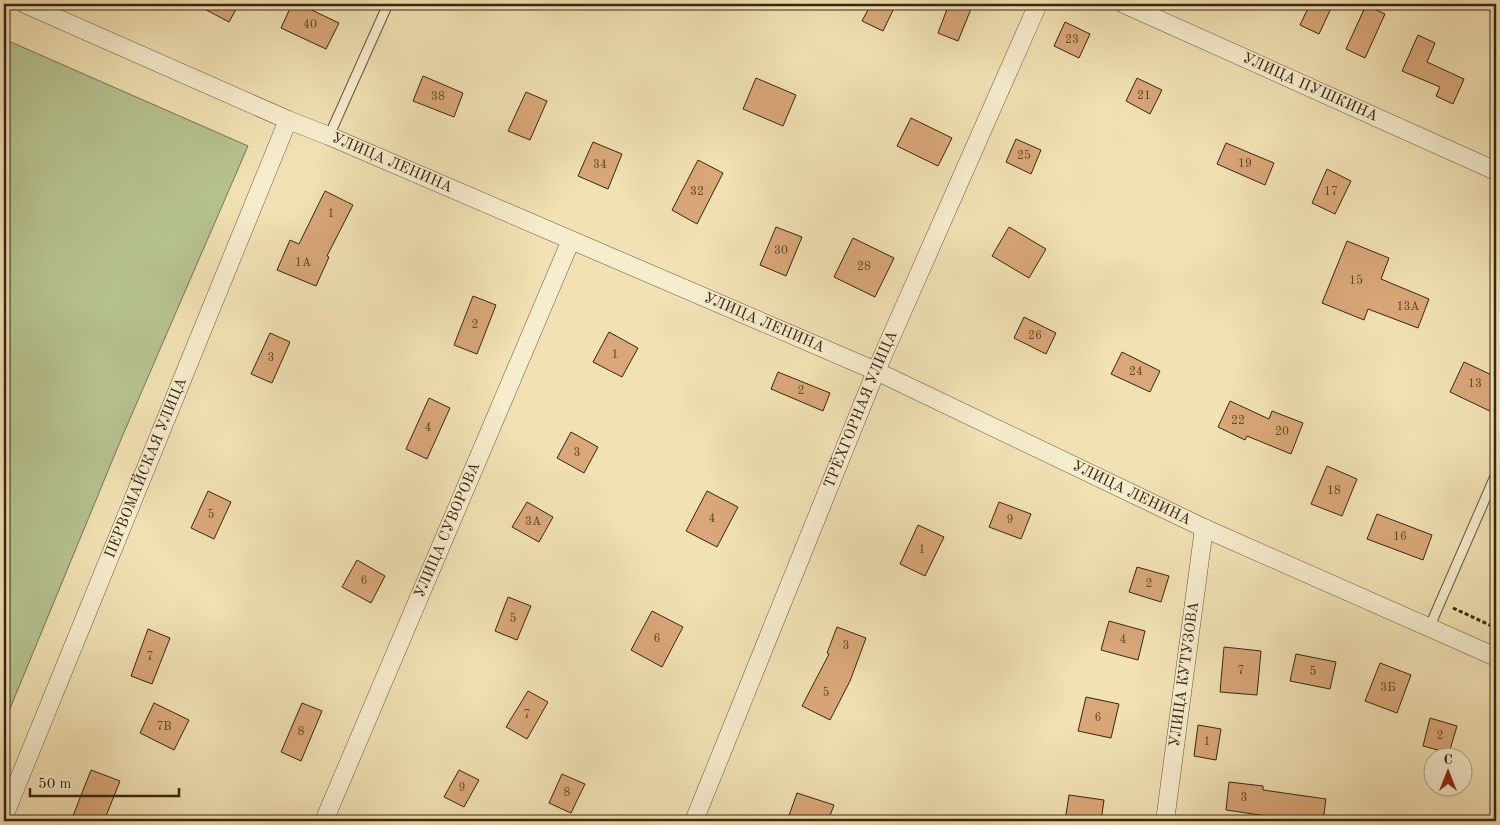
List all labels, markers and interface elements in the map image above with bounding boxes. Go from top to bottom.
house number: 40 [303,19,317,31]
house number: 23 [1065,34,1079,46]
street label: УЛИЦА ПУШКИНА [1240,51,1381,125]
house number: 21 [1137,90,1151,102]
house number: 38 [431,91,445,103]
street label: УЛИЦА ЛЕНИНА [329,131,455,196]
house number: 25 [1017,149,1031,162]
house number: 19 [1238,158,1252,170]
house number: 34 [593,159,607,171]
house number: 32 [690,186,704,198]
house number: 17 [1324,186,1338,198]
house number: 1 [328,208,334,220]
house number: 30 [774,245,788,257]
house number: 1А [295,257,311,269]
house number: 28 [857,261,871,273]
house number: 15 [1349,274,1363,287]
street label: УЛИЦА ЛЕНИНА [701,290,827,356]
house number: 13А [1396,301,1420,313]
house number: 2 [472,319,478,331]
street label: ТРЁХГОРНАЯ УЛИЦА [822,328,900,490]
house number: 26 [1028,330,1042,342]
house number: 1 [612,349,618,361]
house number: 3 [268,352,274,364]
house number: 24 [1129,366,1143,378]
street label: ПЕРВОМАЙСКАЯ УЛИЦА [103,375,190,560]
house number: 13 [1468,378,1482,390]
house number: 2 [798,385,804,397]
house number: 22 [1231,415,1245,427]
house number: 4 [425,422,432,434]
house number: 20 [1275,426,1289,438]
house number: 3 [574,447,580,459]
street label: УЛИЦА ЛЕНИНА [1070,458,1194,528]
street label: УЛИЦА СУВОРОВА [412,460,483,600]
house number: 18 [1327,485,1341,497]
house number: 5 [208,508,215,521]
house number: 4 [709,513,716,525]
house number: 9 [1007,514,1013,526]
house number: 3А [525,516,541,528]
house number: 16 [1393,531,1407,543]
house number: 1 [919,544,925,556]
house number: 6 [361,575,368,587]
house number: 2 [1146,578,1152,590]
street label: УЛИЦА КУТУЗОВА [1167,600,1202,748]
house number: 5 [510,612,517,625]
house number: 6 [654,633,661,645]
house number: 4 [1120,634,1127,646]
house number: 3 [843,640,849,652]
house number: 7 [147,651,153,663]
house number: 7 [1238,665,1244,677]
house number: 5 [1310,665,1317,678]
house number: 3Б [1380,682,1396,694]
house number: 5 [823,686,830,699]
house number: 7 [524,709,530,721]
house number: 6 [1095,712,1102,724]
house number: 7В [156,721,172,733]
house number: 8 [298,726,305,738]
house number: 2 [1437,730,1443,742]
house number: 1 [1204,736,1210,748]
north arrow [1422,748,1472,798]
text: С [1443,753,1453,767]
scale bar [30,765,179,797]
text: 50 m [38,777,72,792]
house number: 9 [459,782,465,794]
house number: 8 [564,787,571,799]
house number: 3 [1241,792,1247,804]

